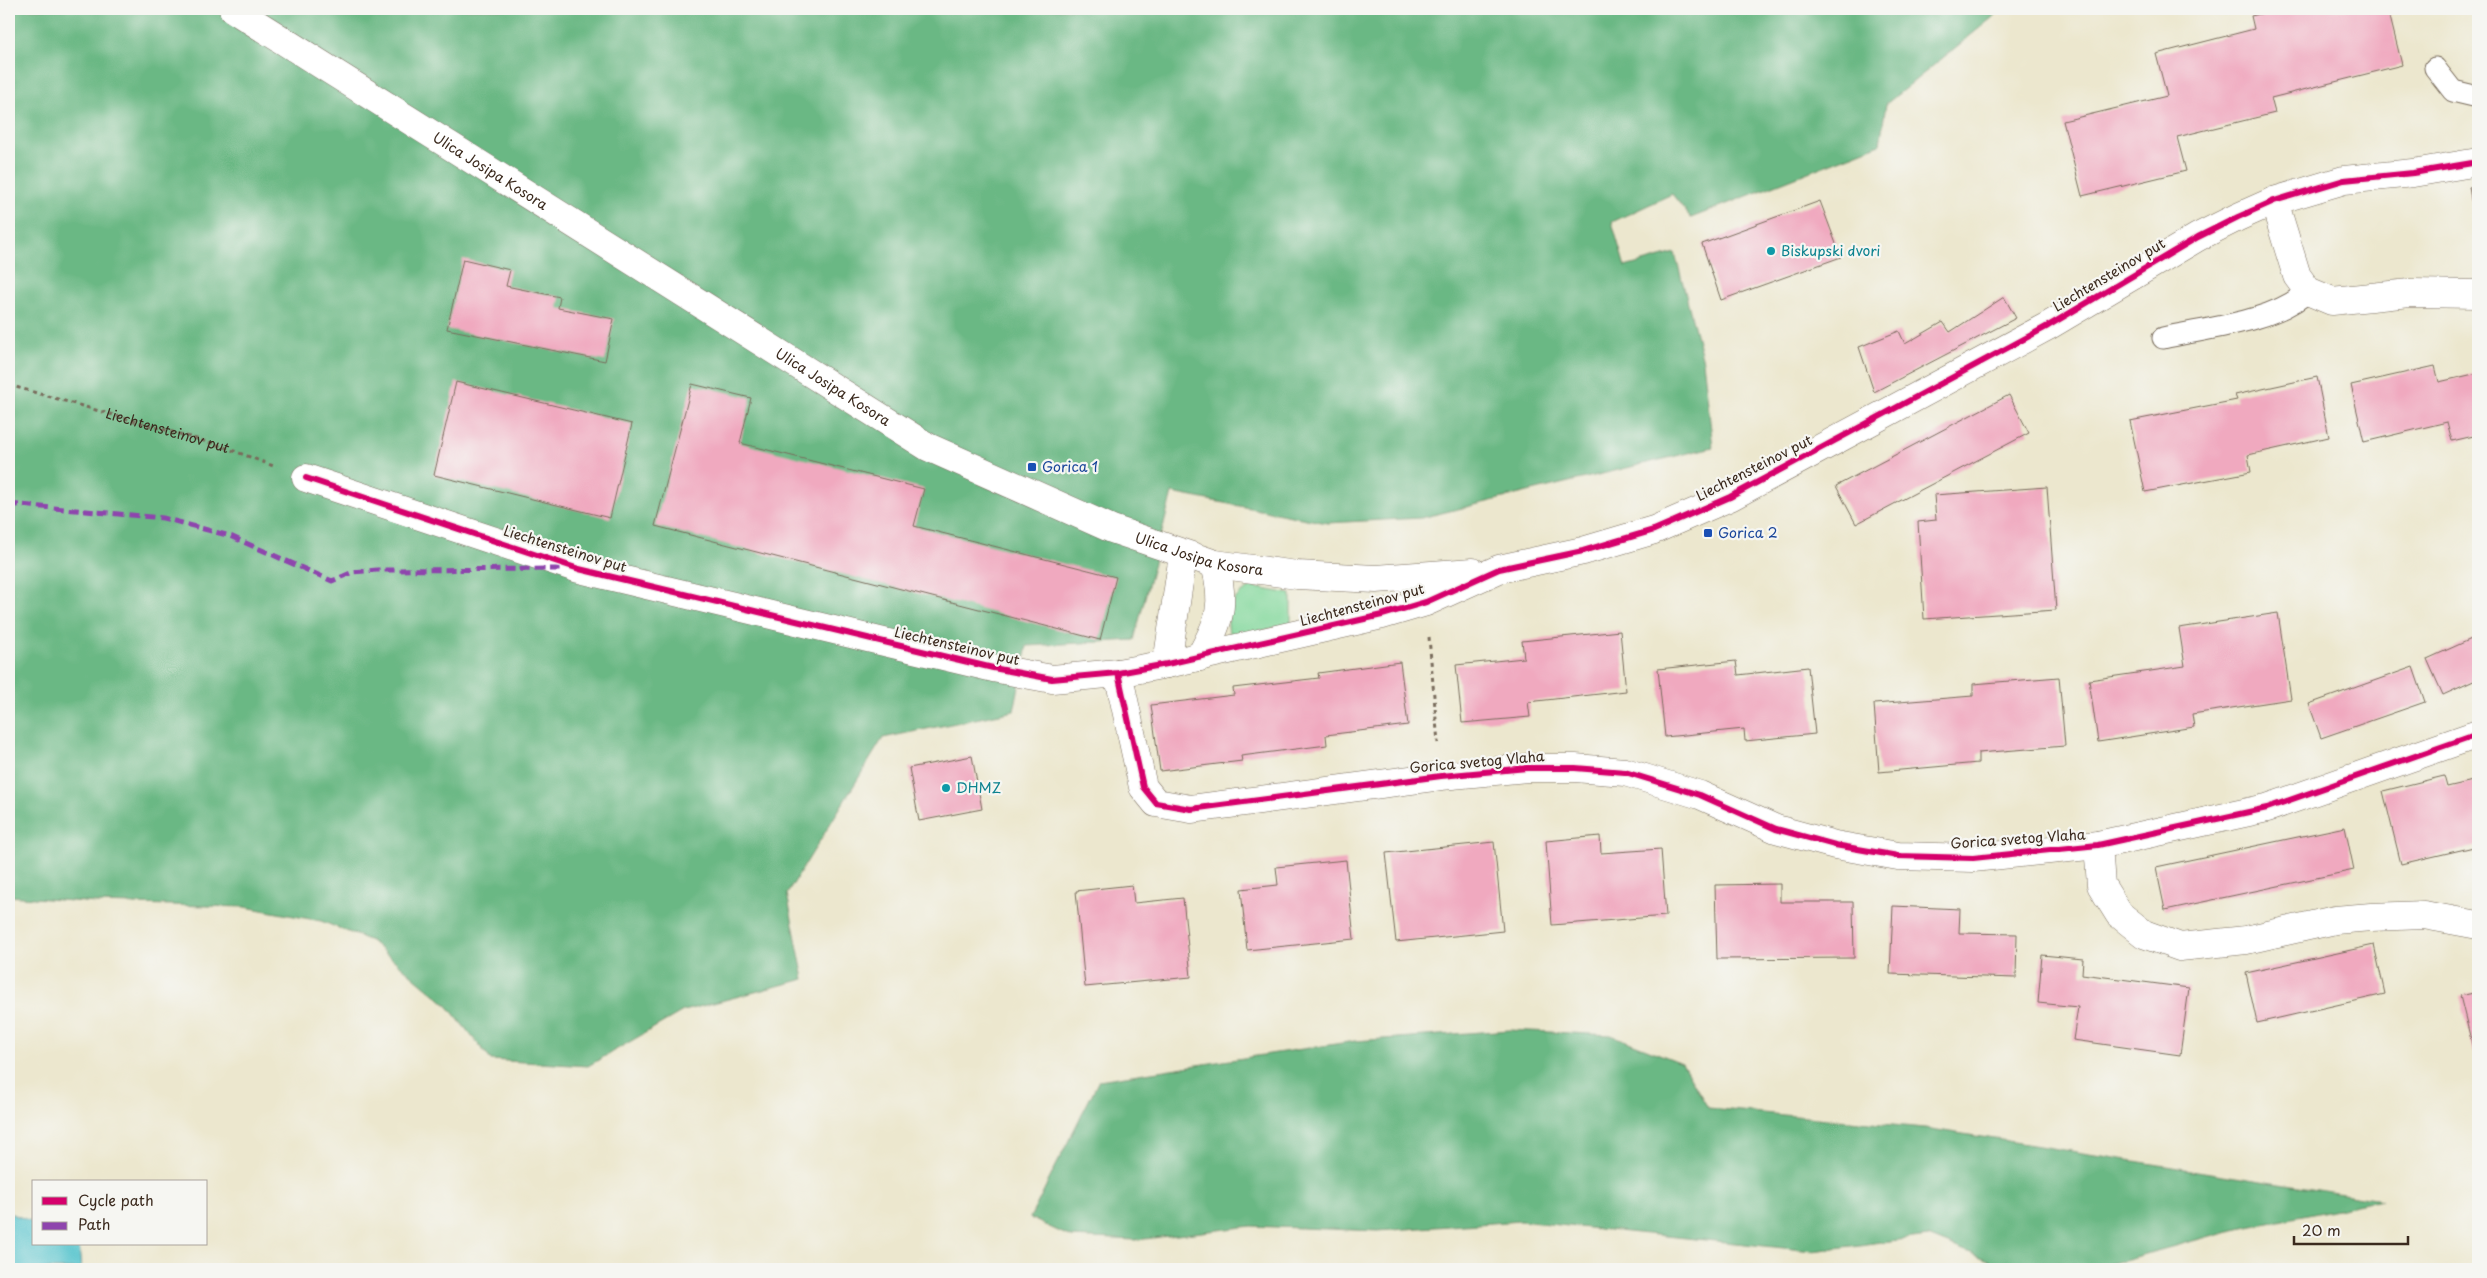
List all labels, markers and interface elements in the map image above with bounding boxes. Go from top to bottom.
street label: Ulica Josipa Kosora [429,126,552,215]
street label: Liechtensteinov put [2049,233,2169,316]
place label: Biskupski dvori [1781,240,1881,261]
marker: Biskupski dvori [1765,245,1777,257]
street label: Ulica Josipa Kosora [771,342,895,431]
street label: Liechtensteinov put [103,402,233,458]
street label: Liechtensteinov put [1692,429,1816,506]
place label: Gorica 1 [1042,456,1098,477]
marker: Gorica 1 [1026,461,1038,473]
street label: Liechtensteinov put [501,520,630,577]
place label: Gorica 2 [1718,522,1778,543]
street label: Ulica Josipa Kosora [1132,527,1265,580]
marker: Gorica 2 [1702,527,1714,539]
street label: Liechtensteinov put [1297,578,1427,631]
street label: Liechtensteinov put [892,621,1022,670]
street label: Gorica svetog Vlaha [1409,745,1545,778]
place label: DHMZ [956,777,1001,798]
marker: DHMZ [940,782,952,794]
street label: Gorica svetog Vlaha [1950,823,2086,854]
legend [32,1180,208,1246]
text: Cycle path [78,1188,154,1211]
text: Path [78,1212,110,1235]
scale bar [2294,1213,2408,1245]
text: 20 m [2302,1218,2341,1241]

